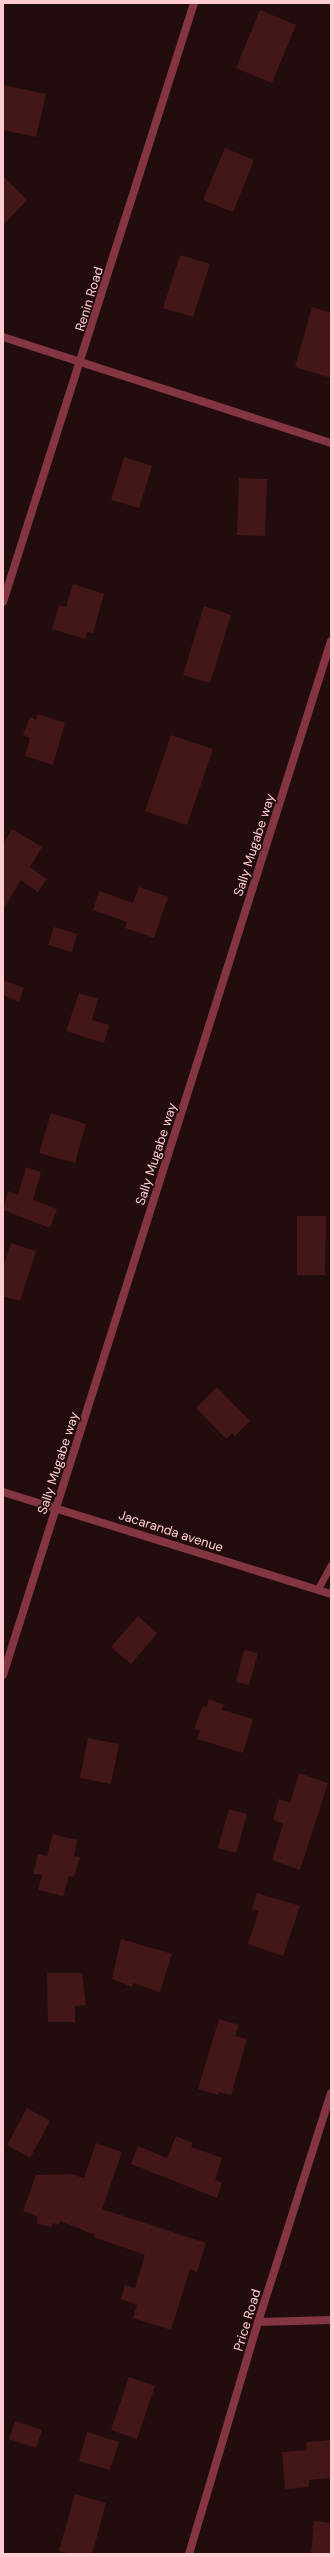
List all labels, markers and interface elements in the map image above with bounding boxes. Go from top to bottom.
street label: Renin Road [71,265,107,333]
street label: Sally Mugabe way [229,792,279,898]
street label: Sally Mugabe way [131,1101,181,1207]
street label: Sally Mugabe way [33,1410,83,1516]
street label: Jacaranda avenue [116,1506,226,1556]
street label: Price Road [230,2287,264,2353]

